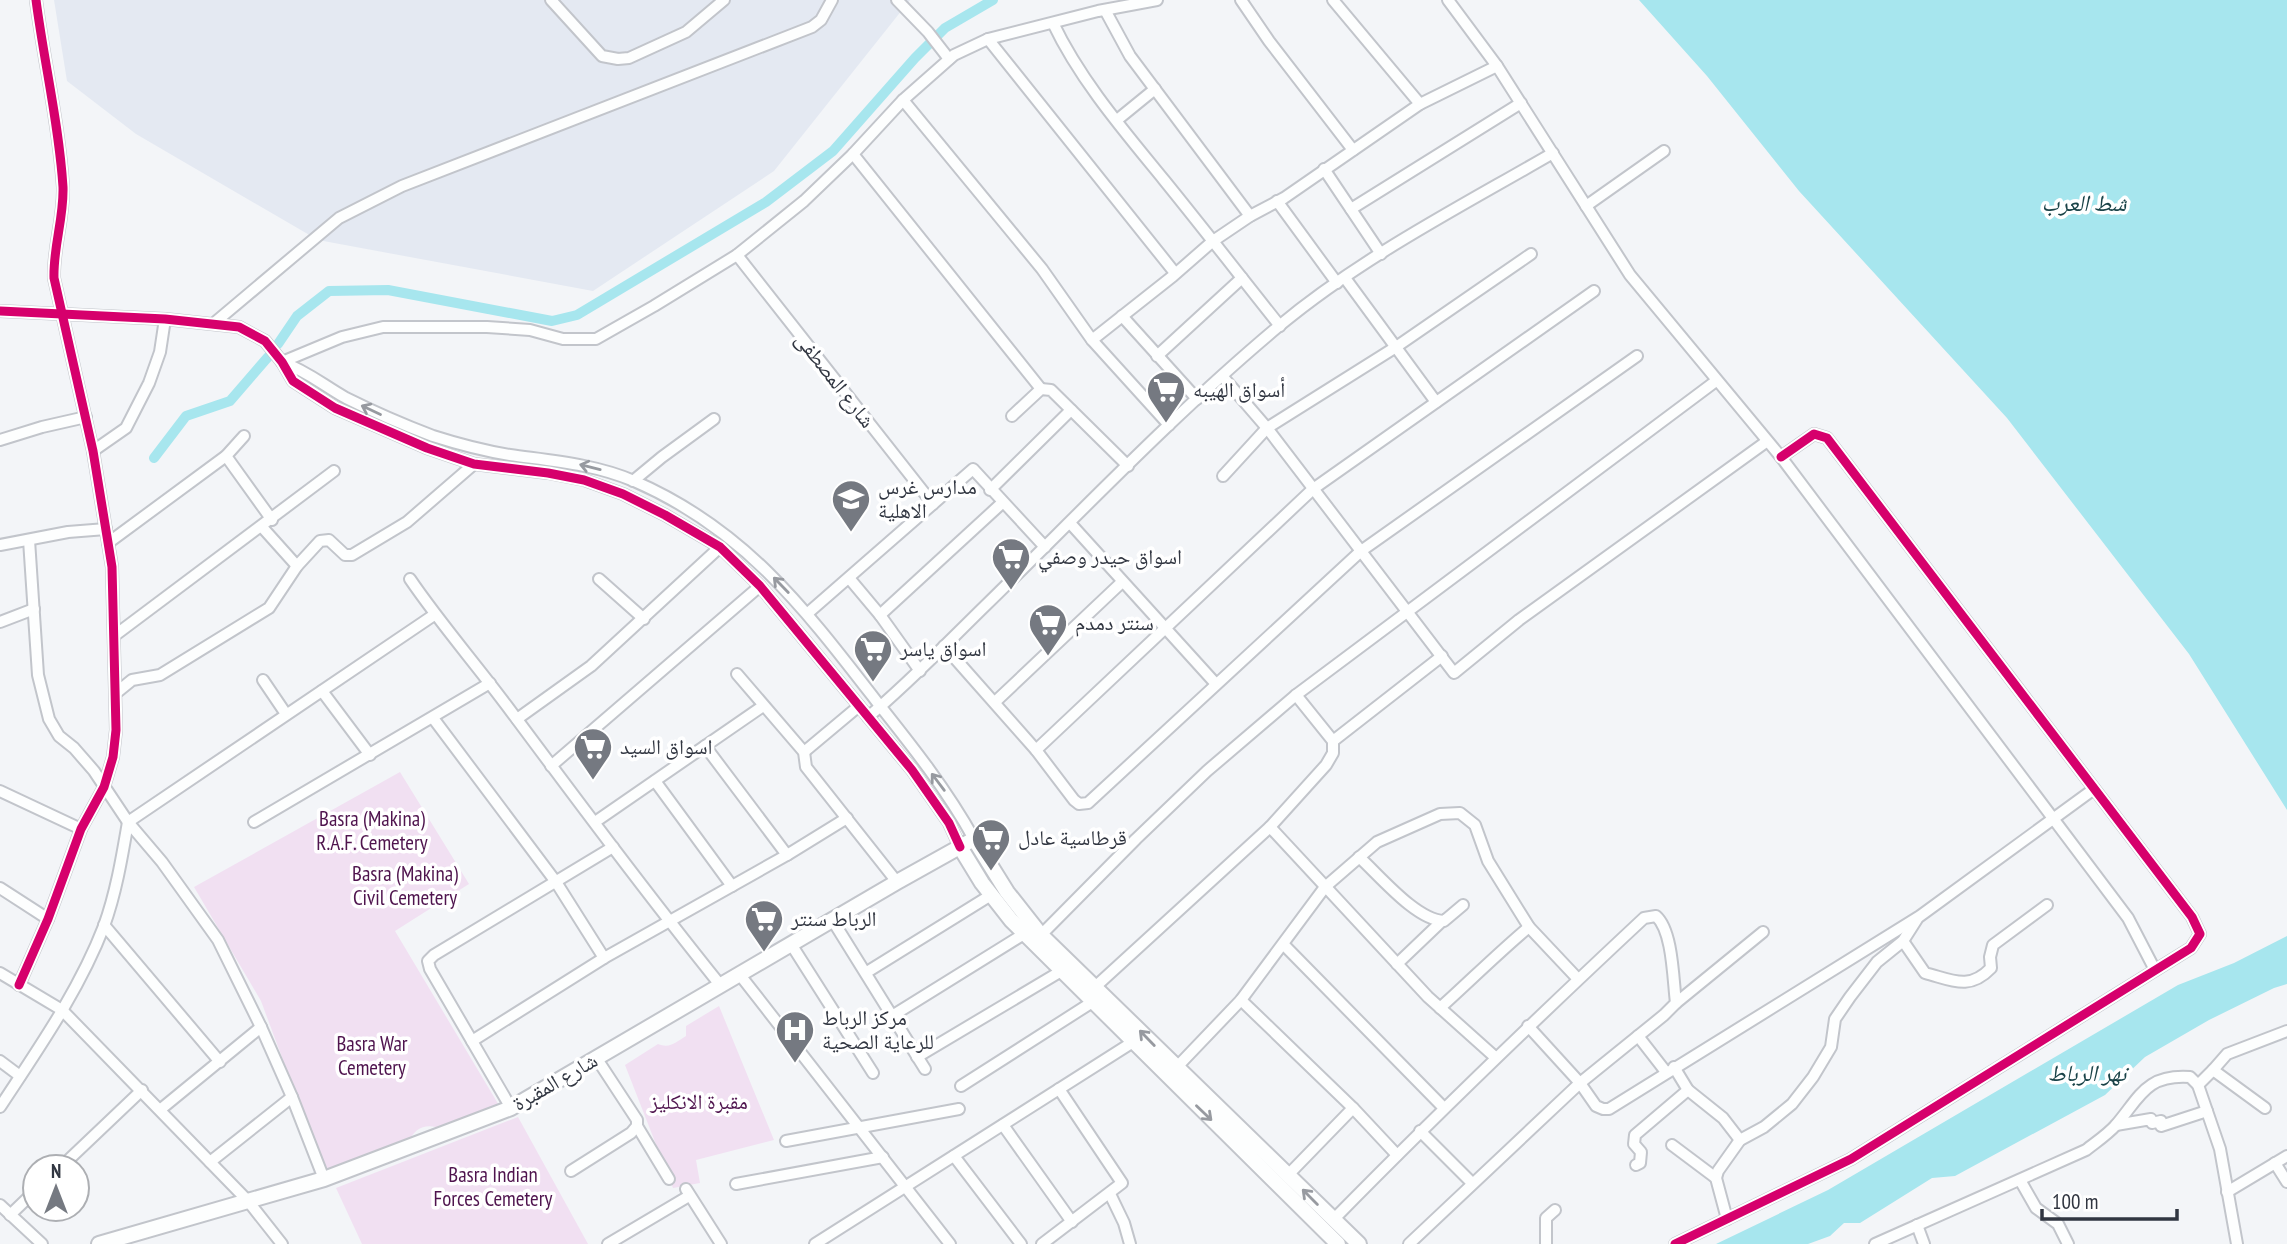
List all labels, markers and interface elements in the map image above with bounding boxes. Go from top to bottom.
water label: شط العرب [2042,188,2128,217]
street label: شارع المصطفى [789,326,881,433]
supermarket icon: أسواق الهيبه [1145,369,1187,424]
place label: أسواق الهيبه [1193,376,1285,403]
one-way arrow [361,403,382,416]
one-way arrow [579,460,602,473]
place label: مدارس غرس الاهلية [878,473,977,524]
school or university icon: مدارس غرس الاهلية [830,478,872,533]
supermarket icon: اسواق حيدر وصفي [990,536,1032,591]
place label: اسواق حيدر وصفي [1038,543,1182,573]
one-way arrow [772,577,789,594]
supermarket icon: سنتر دمدم [1027,602,1069,657]
place label: سنتر دمدم [1075,609,1154,637]
supermarket icon: اسواق ياسر [852,628,894,683]
place label: اسواق ياسر [899,635,987,662]
supermarket icon: اسواق السيد [572,726,614,781]
place label: اسواق السيد [620,733,713,760]
one-way arrow [931,773,946,791]
park label: Basra (Makina) R.A.F. Cemetery [316,805,428,856]
supermarket icon: قرطاسية عادل [970,817,1012,872]
place label: قرطاسية عادل [1018,824,1127,851]
park label: Basra (Makina) Civil Cemetery [352,860,458,911]
supermarket icon: الرباط سنتر [743,898,785,953]
place label: الرباط سنتر [790,905,877,932]
place label: مركز الرباط للرعاية الصحية [822,1004,934,1055]
hospital icon: مركز الرباط للرعاية الصحية [774,1009,816,1064]
park label: Basra War Cemetery [336,1030,408,1081]
one-way arrow [1138,1030,1155,1047]
street label: شارع المقبرة [507,1046,602,1117]
water label: نهر الرباط [2048,1058,2130,1087]
park label: مقبرة الانكليز [649,1088,748,1115]
one-way arrow [1196,1104,1213,1121]
north arrow [21,1153,91,1223]
text: N [51,1159,61,1183]
park label: Basra Indian Forces Cemetery [434,1161,553,1212]
scale bar [2042,1178,2177,1222]
one-way arrow [1302,1188,1319,1205]
text: 100 m [2052,1188,2098,1215]

